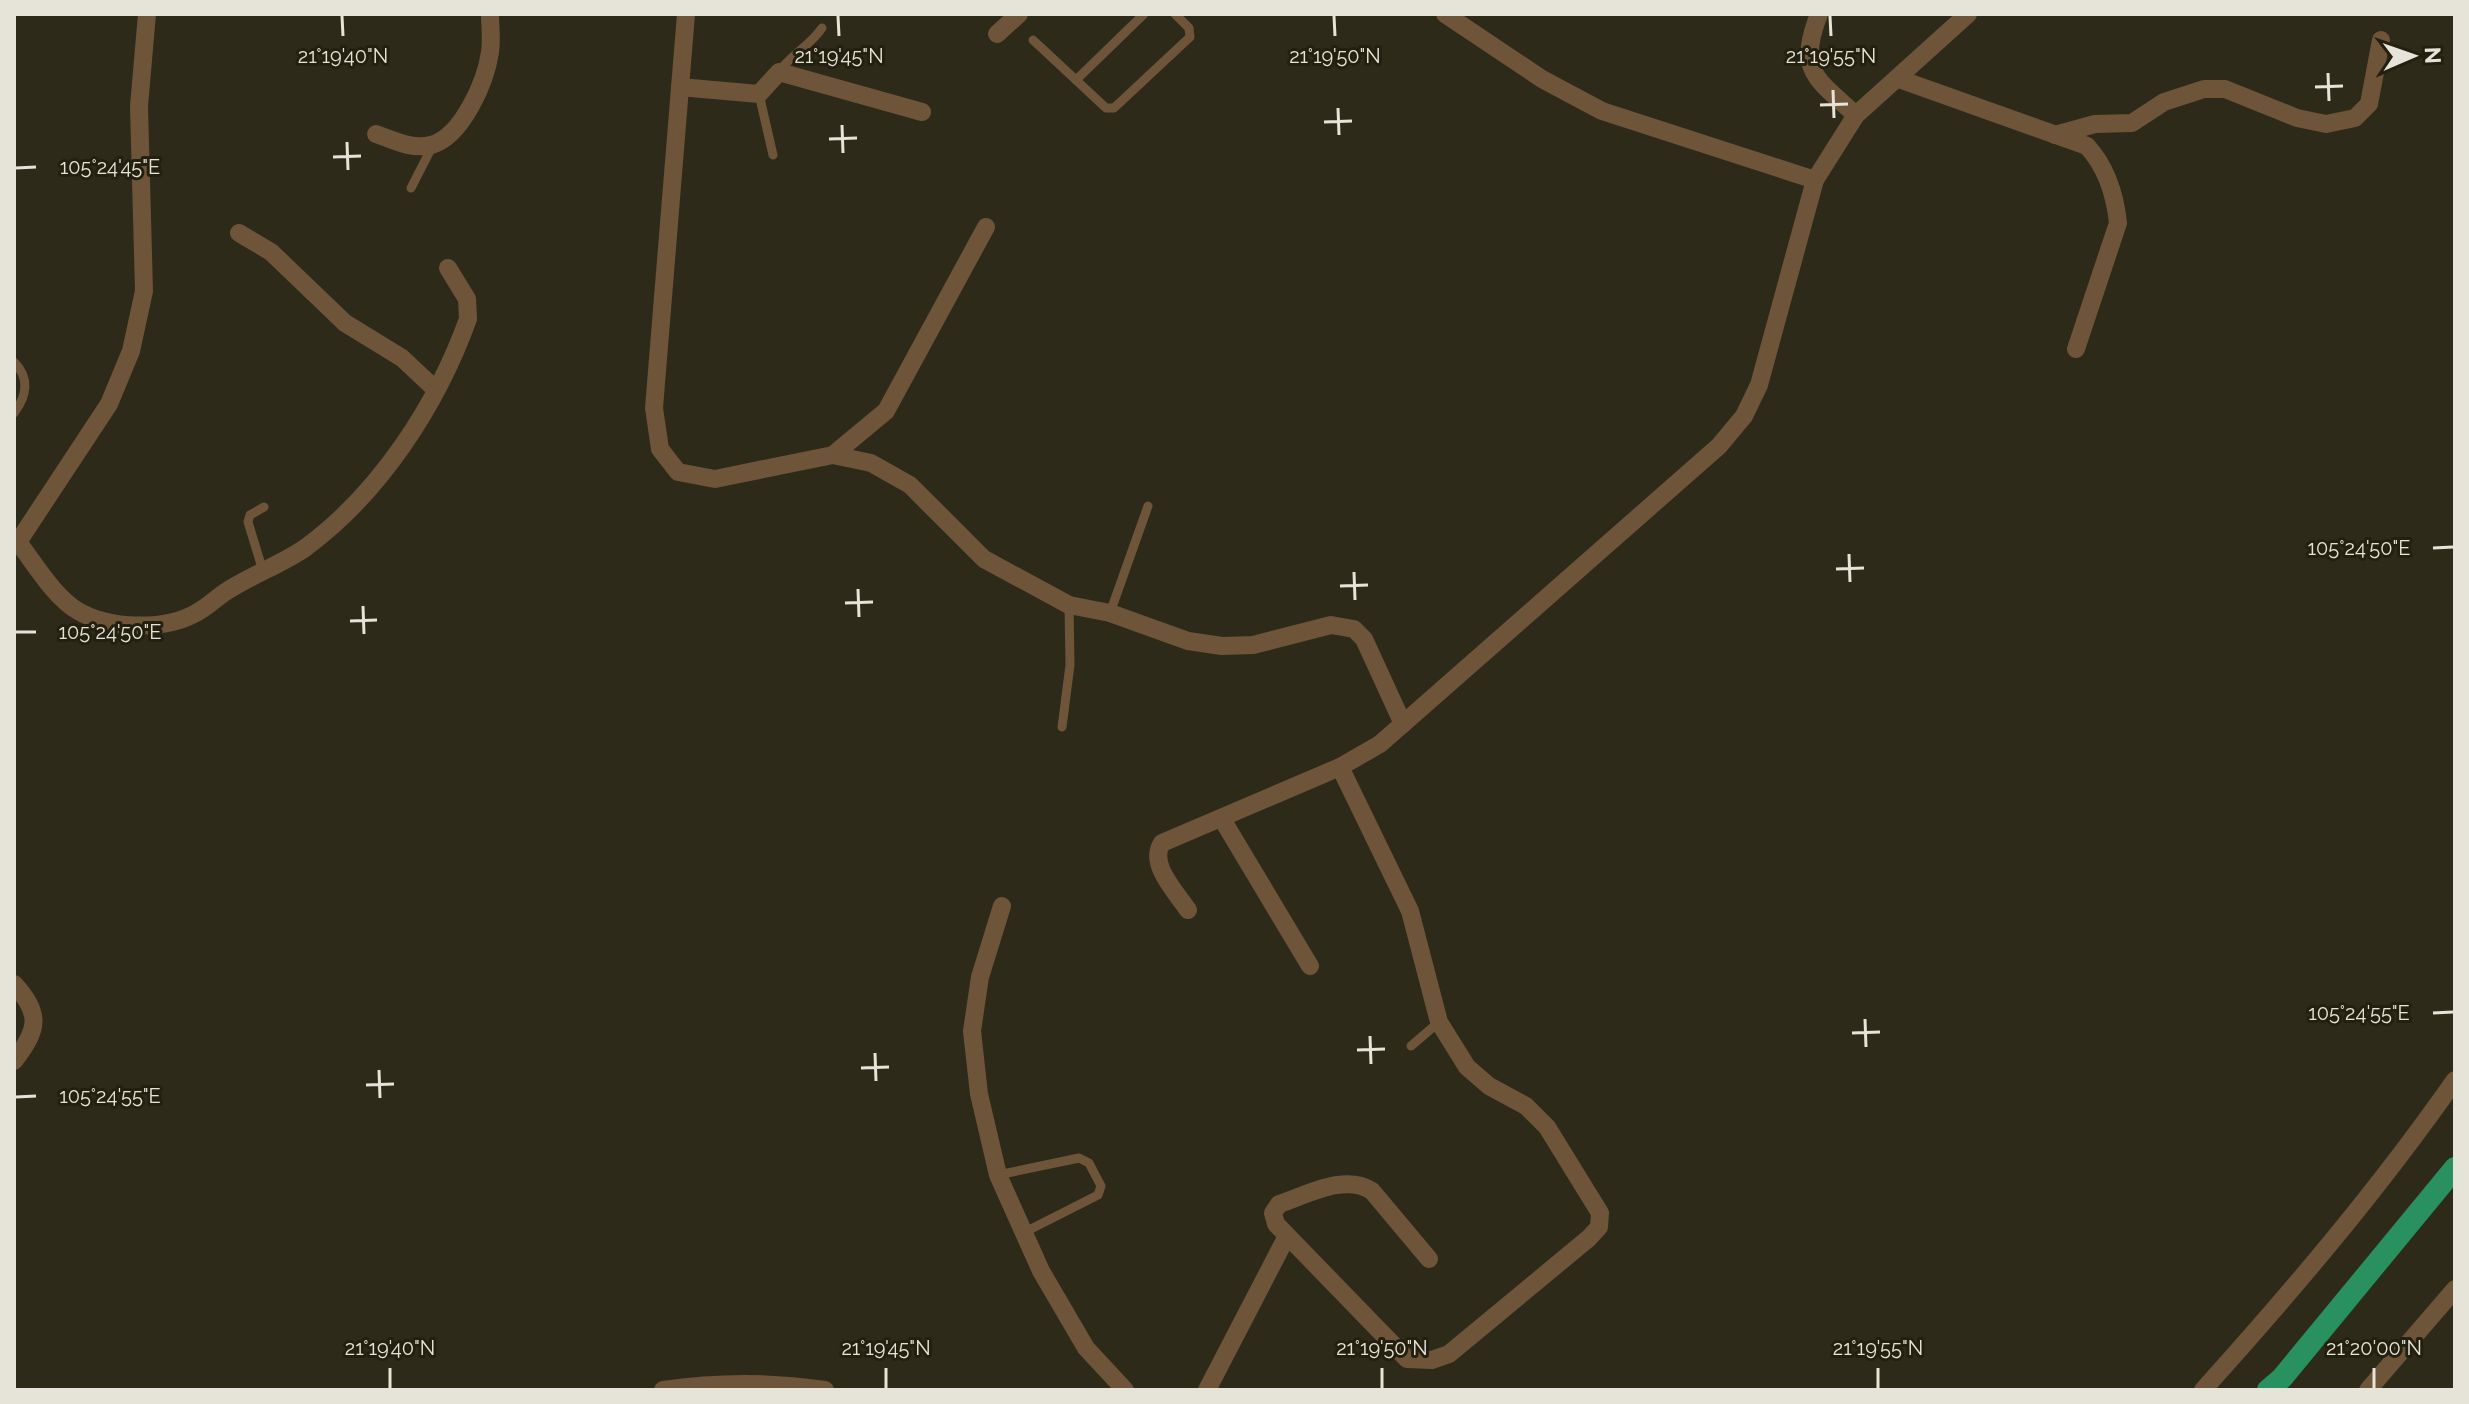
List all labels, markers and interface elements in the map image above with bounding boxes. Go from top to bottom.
north arrow [2373,16,2453,96]
text: 21°19'40"N [298,44,388,68]
text: 21°19'45"N [794,44,884,68]
text: 21°19'50"N [1289,44,1381,68]
text: 21°19'55"N [1786,44,1876,68]
text: N [2420,46,2446,64]
text: 105°24'45"E [60,155,160,179]
text: 105°24'50"E [2308,536,2410,560]
text: 105°24'50"E [59,620,161,644]
text: 105°24'55"E [2308,1001,2410,1025]
text: 105°24'55"E [59,1084,161,1108]
text: 21°19'40"N [345,1336,435,1360]
text: 21°19'45"N [841,1336,931,1360]
text: 21°19'50"N [1336,1336,1428,1360]
text: 21°19'55"N [1833,1336,1923,1360]
text: 21°20'00"N [2326,1336,2422,1360]

